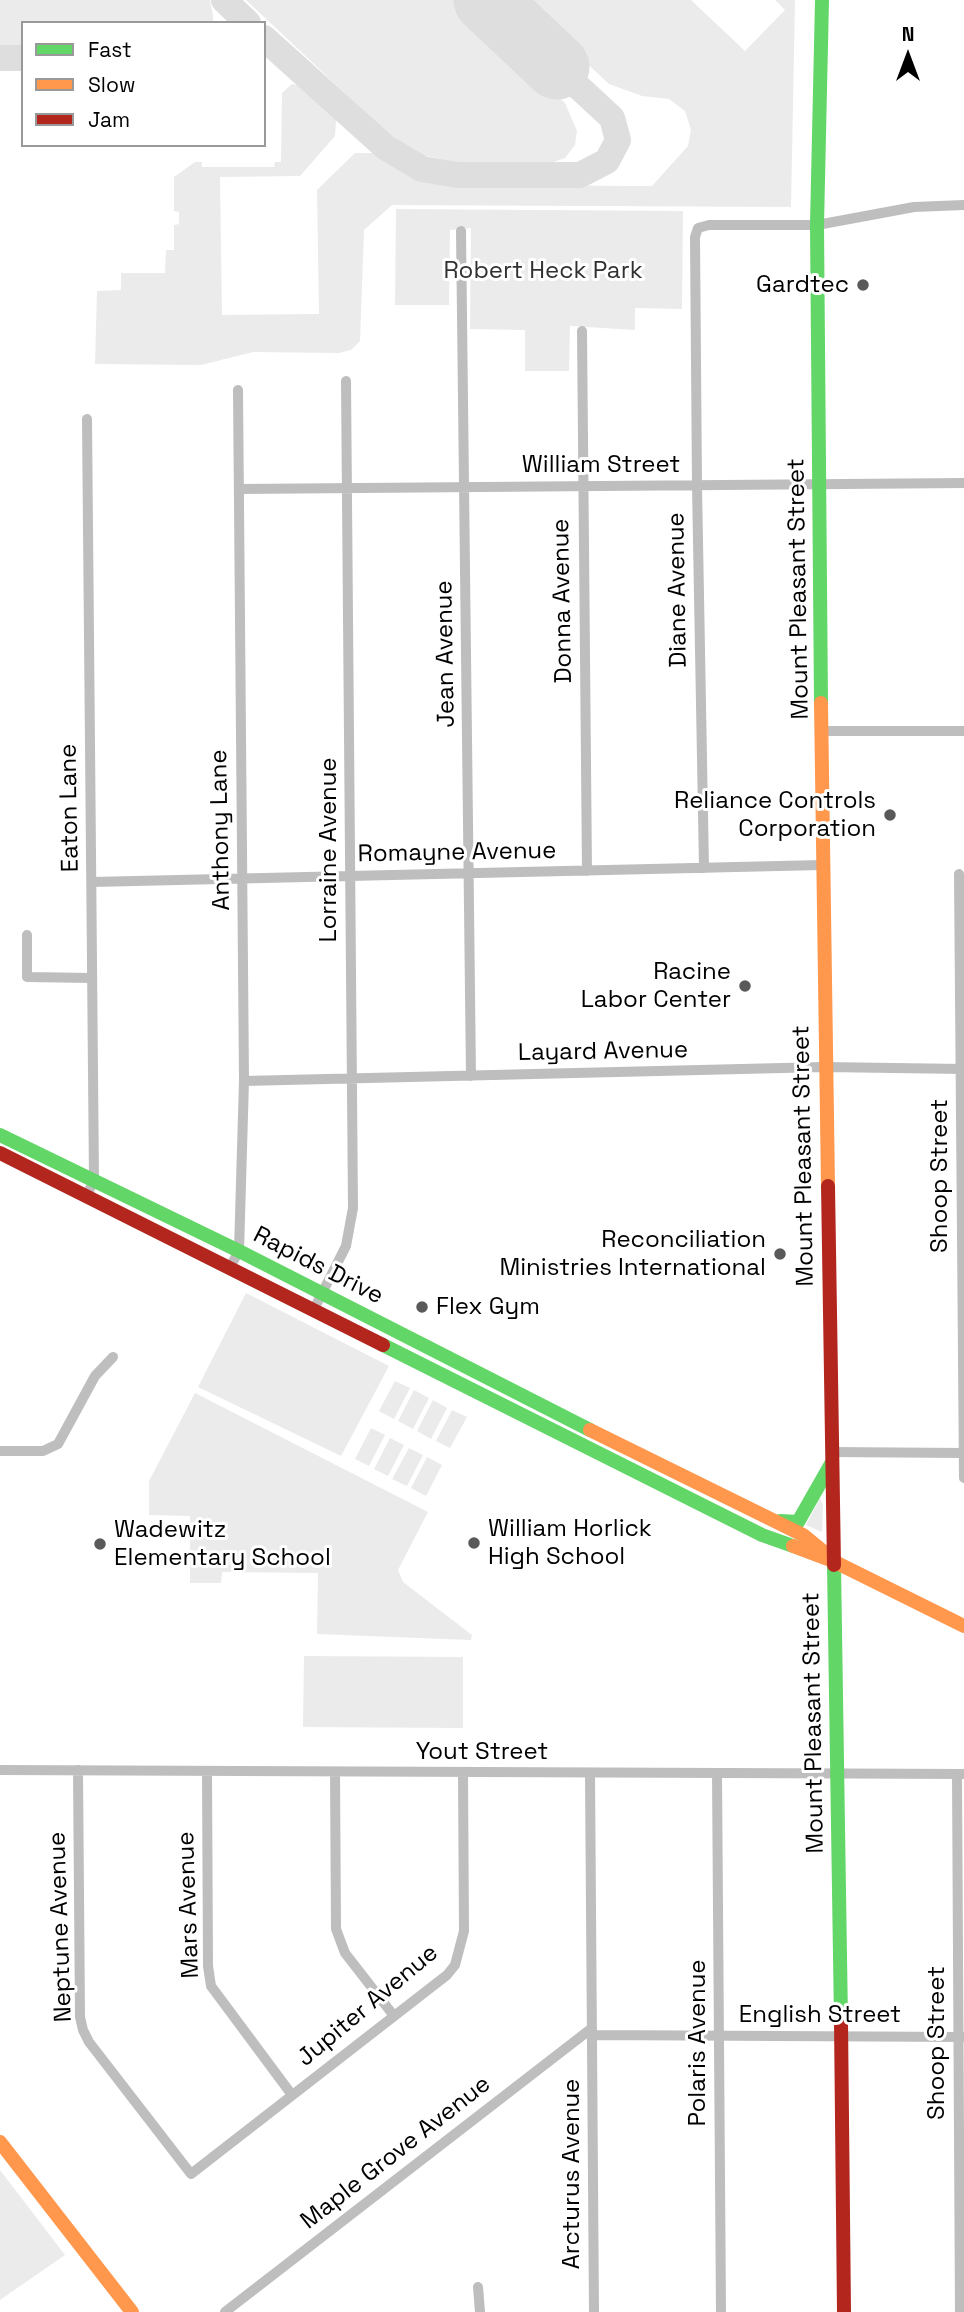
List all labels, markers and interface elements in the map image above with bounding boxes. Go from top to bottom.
legend [21,21,266,147]
north arrow [873,21,943,91]
text: N [902,22,914,47]
text: Fast [88,36,132,63]
text: Slow [88,71,136,98]
text: Jam [88,106,130,133]
park label: Robert Heck Park [443,257,643,285]
place label: Gardtec [756,271,849,299]
marker: Gardtec [855,277,871,293]
street label: William Street [522,451,680,479]
street label: Mount Pleasant Street [782,458,816,720]
street label: Diane Avenue [662,512,694,668]
street label: Donna Avenue [547,518,579,684]
street label: Jean Avenue [430,580,462,728]
street label: Eaton Lane [54,743,86,873]
street label: Anthony Lane [205,749,237,911]
street label: Lorraine Avenue [315,757,343,943]
place label: Reliance Controls Corporation [674,787,876,843]
marker: Reliance Controls Corporation [882,807,898,823]
street label: Romayne Avenue [357,837,557,869]
place label: Racine Labor Center [581,958,731,1014]
marker: Racine Labor Center [737,978,753,994]
street label: Mount Pleasant Street [787,1025,821,1287]
street label: Layard Avenue [518,1036,688,1068]
street label: Shoop Street [926,1099,954,1253]
street label: Rapids Drive [248,1221,388,1311]
place label: Reconciliation Ministries International [499,1226,766,1282]
marker: Reconciliation Ministries International [772,1246,788,1262]
place label: Flex Gym [436,1293,540,1321]
marker: Flex Gym [414,1299,430,1315]
place label: William Horlick High School [488,1515,652,1571]
place label: Wadewitz Elementary School [114,1516,331,1572]
marker: William Horlick High School [466,1535,482,1551]
marker: Wadewitz Elementary School [92,1536,108,1552]
street label: Mount Pleasant Street [797,1592,831,1854]
street label: Yout Street [416,1738,548,1766]
street label: Neptune Avenue [43,1831,79,2023]
street label: Mars Avenue [172,1831,206,1979]
street label: Jupiter Avenue [292,1939,444,2073]
street label: Polaris Avenue [684,1959,712,2127]
street label: Shoop Street [923,1966,951,2120]
street label: English Street [739,2001,901,2029]
street label: Maple Grove Avenue [295,2070,497,2236]
street label: Arcturus Avenue [558,2079,586,2269]

